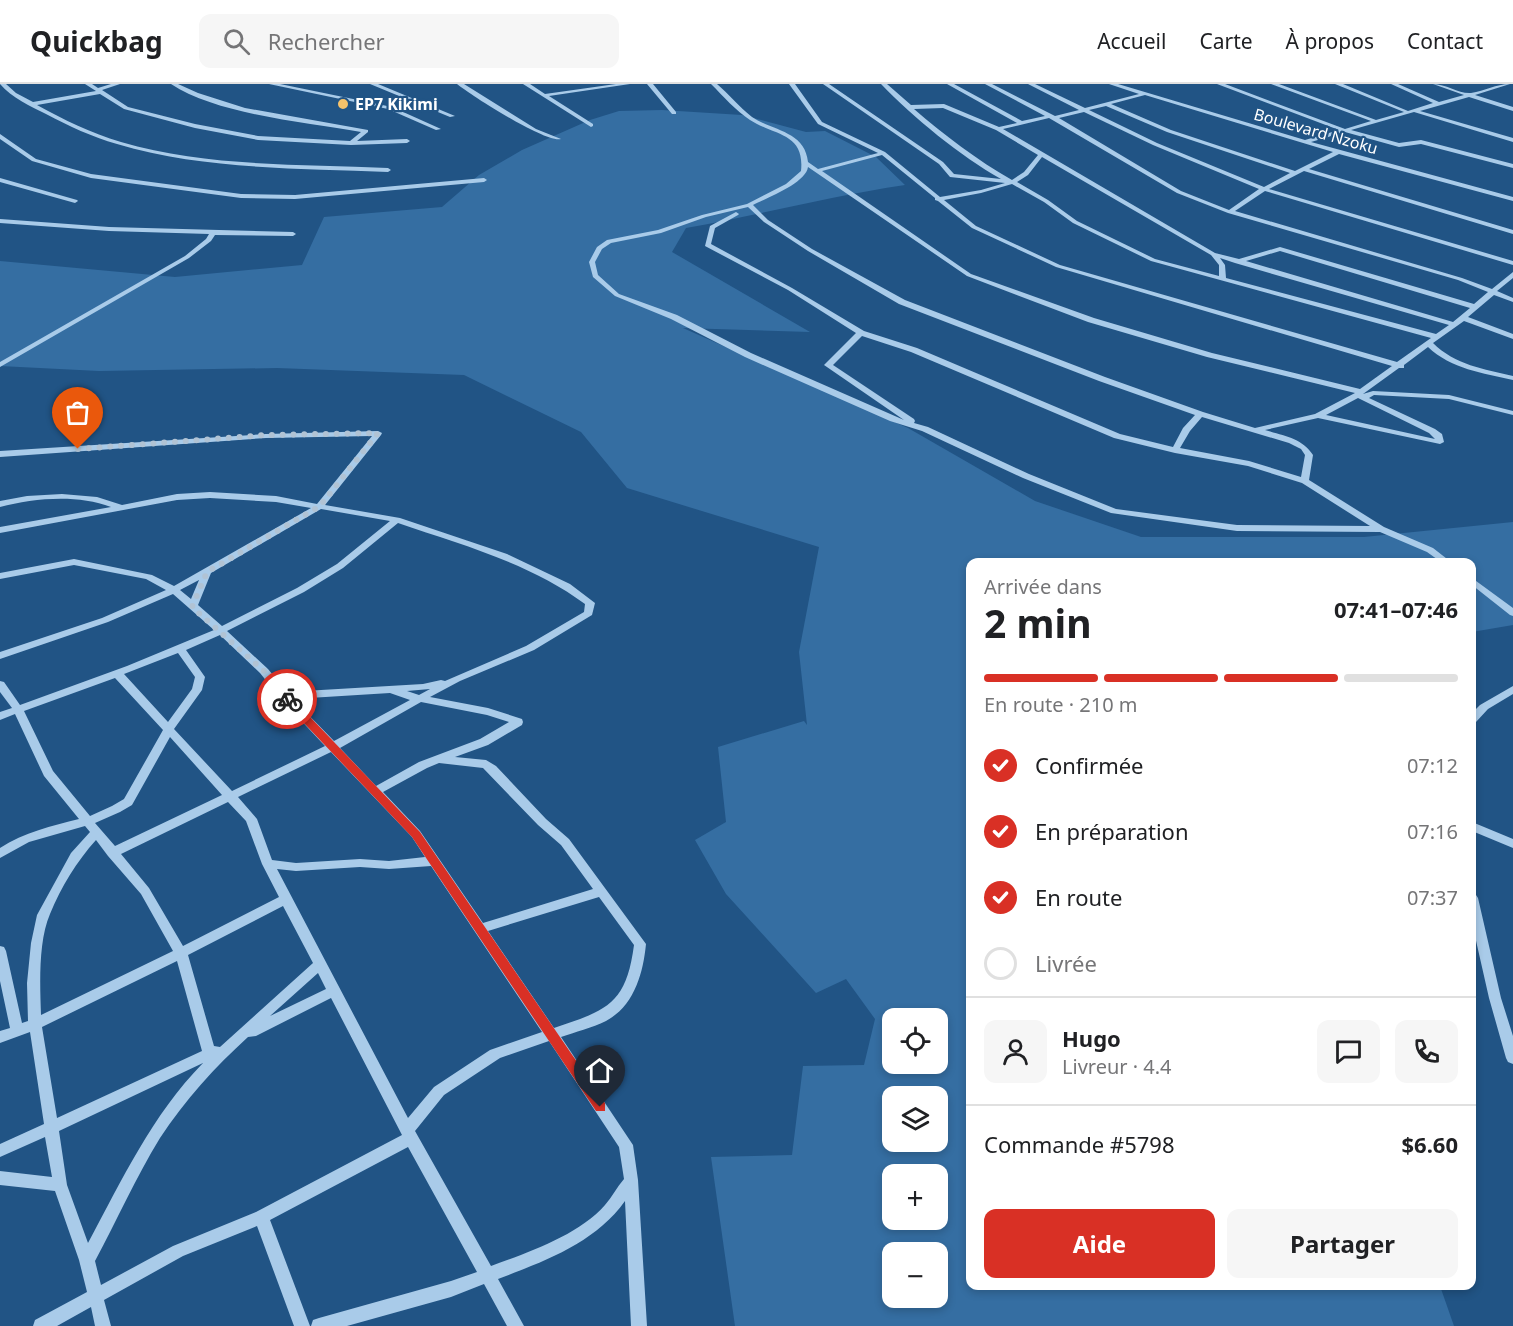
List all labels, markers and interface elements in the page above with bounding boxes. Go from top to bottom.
search box [199,14,619,68]
text: Quickbag [30,22,163,60]
icon: search [220,25,253,58]
text: Rechercher [268,26,385,56]
text: Accueil [1097,27,1166,55]
text: Carte [1199,27,1253,55]
text: À propos [1286,27,1374,55]
text: Contact [1407,27,1483,55]
place label: EP7 Kikimi [355,93,438,115]
marker: EP7 Kikimi [336,97,350,111]
street label: Boulevard Nzoku [1251,103,1381,159]
pin [52,387,103,449]
icon: bag [61,396,94,429]
text: Arrivée dans [984,573,1102,600]
text: 07:41–07:46 [1334,594,1458,624]
text: 2 min [984,596,1091,649]
courier [257,669,317,729]
icon: bike [271,683,304,716]
text: En route · 210 m [984,691,1137,718]
icon: check [984,749,1017,782]
text: Confirmée [1035,750,1144,780]
text: 07:12 [1407,752,1458,779]
icon: check [984,815,1017,848]
text: En préparation [1035,816,1189,846]
text: 07:16 [1407,818,1458,845]
icon: check [984,881,1017,914]
text: En route [1035,882,1122,912]
text: 07:37 [1407,884,1458,911]
text: Livrée [1035,948,1097,978]
map controls [882,1008,948,1308]
button: locate [882,1008,948,1074]
button: person [984,1020,1047,1083]
button: chat [1317,1020,1380,1083]
button: phone [1395,1020,1458,1083]
text: Hugo [1062,1023,1121,1053]
pin [574,1045,625,1107]
text: Livreur · 4.4 [1062,1053,1172,1080]
icon: home [583,1054,616,1087]
button: layers [882,1086,948,1152]
text: Commande #5798 [984,1129,1175,1159]
text: $6.60 [1401,1129,1458,1159]
button: + [882,1164,948,1230]
button: Aide [984,1209,1215,1278]
button: Partager [1227,1209,1458,1278]
button: − [882,1242,948,1308]

